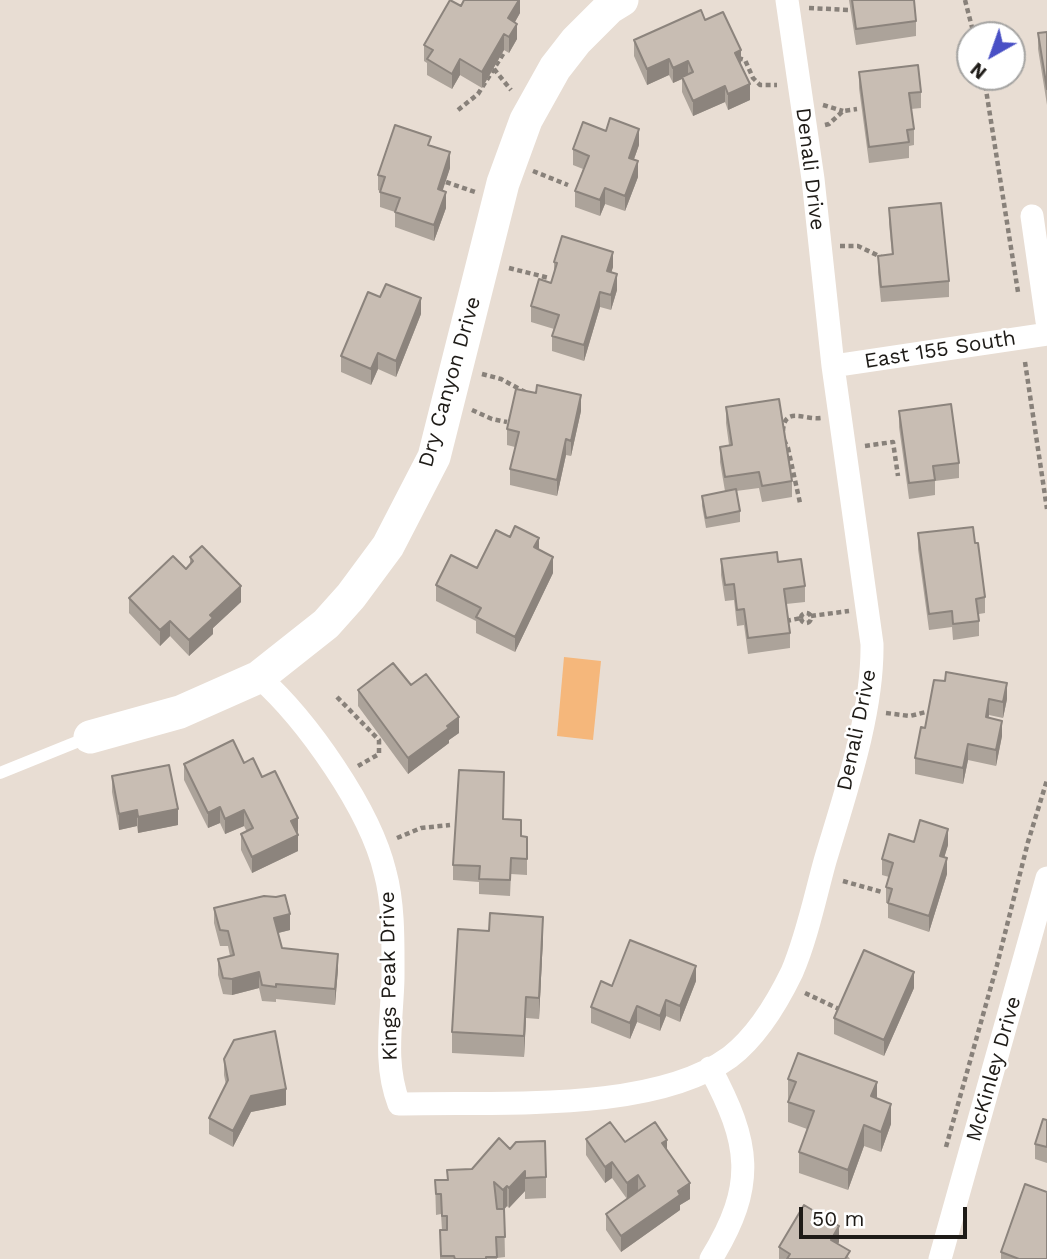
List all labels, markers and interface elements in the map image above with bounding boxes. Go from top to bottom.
north arrow [956,21,1026,91]
text: N [966,58,991,84]
street label: Denali Drive [790,106,830,232]
street label: Dry Canyon Drive [414,294,486,470]
street label: East 155 South [863,326,1017,374]
street label: Denali Drive [832,667,882,793]
street label: Kings Peak Drive [375,891,403,1061]
street label: McKinley Drive [961,993,1027,1145]
scale bar [802,1192,970,1236]
text: 50 m [812,1206,864,1231]

